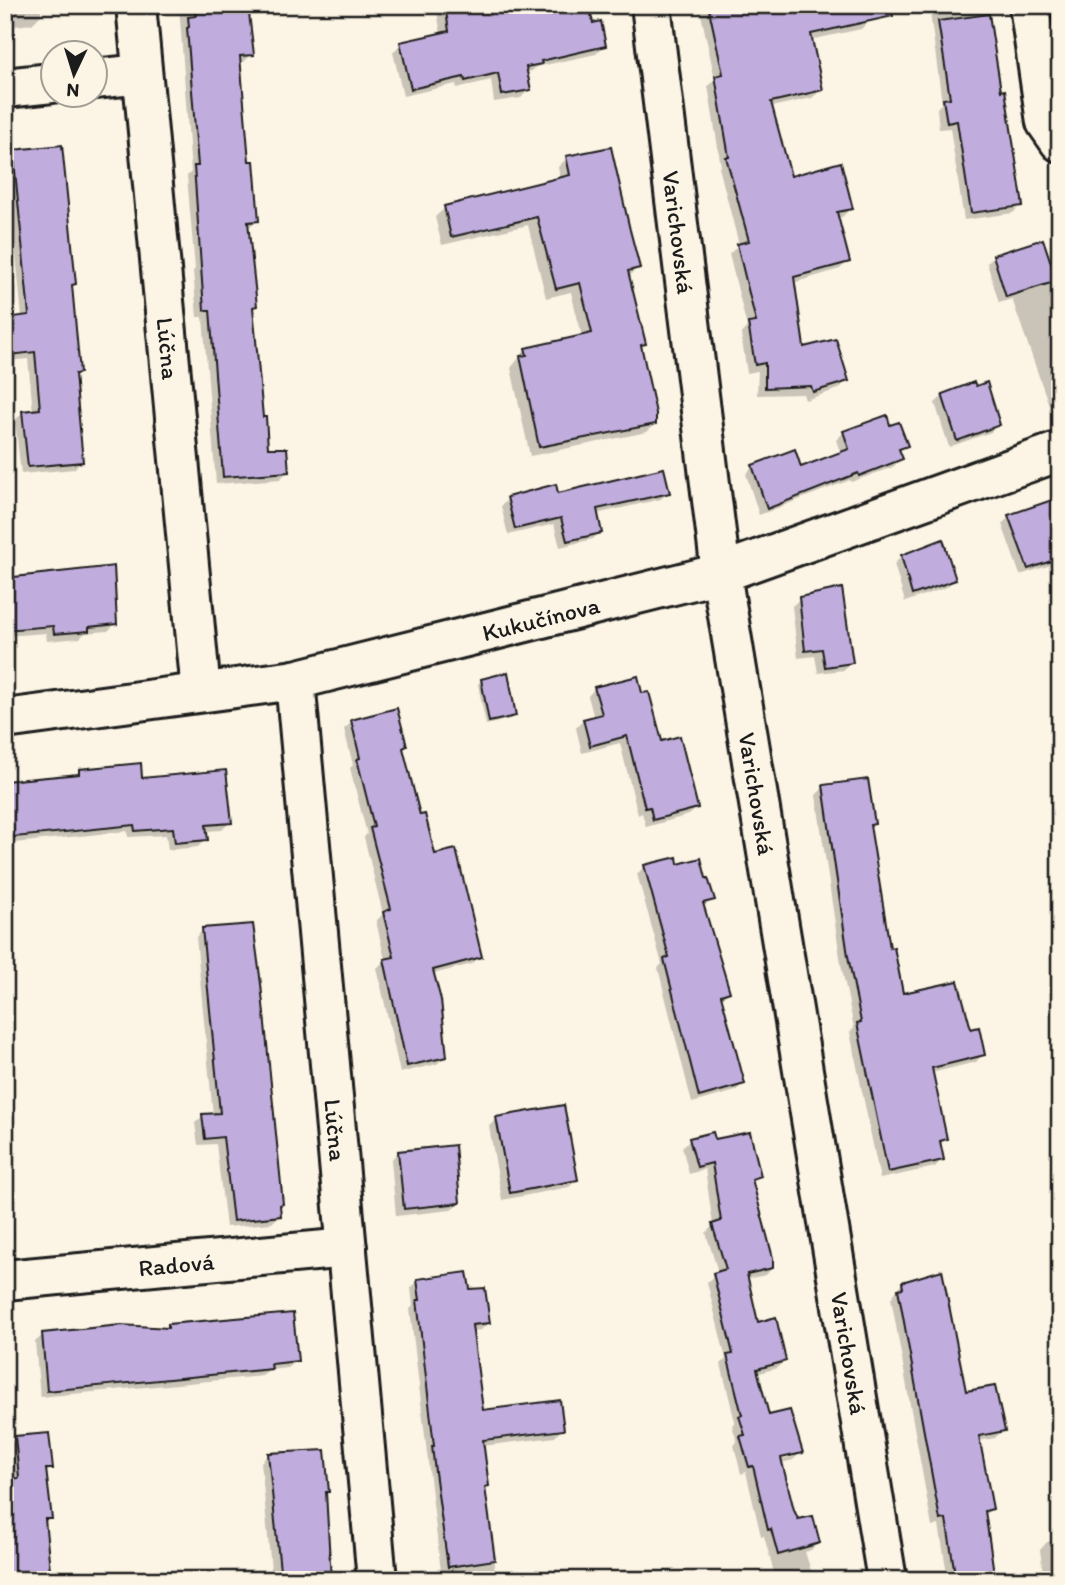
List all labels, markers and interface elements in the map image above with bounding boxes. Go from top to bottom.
north arrow [38,38,108,108]
text: N [66,79,80,102]
street label: Varichovská [657,169,701,296]
street label: Lúčna [151,316,186,381]
street label: Kukučínova [479,589,603,647]
street label: Varichovská [733,730,782,858]
street label: Lúčna [319,1098,353,1163]
street label: Radová [137,1246,216,1282]
street label: Varichovská [825,1290,874,1417]

